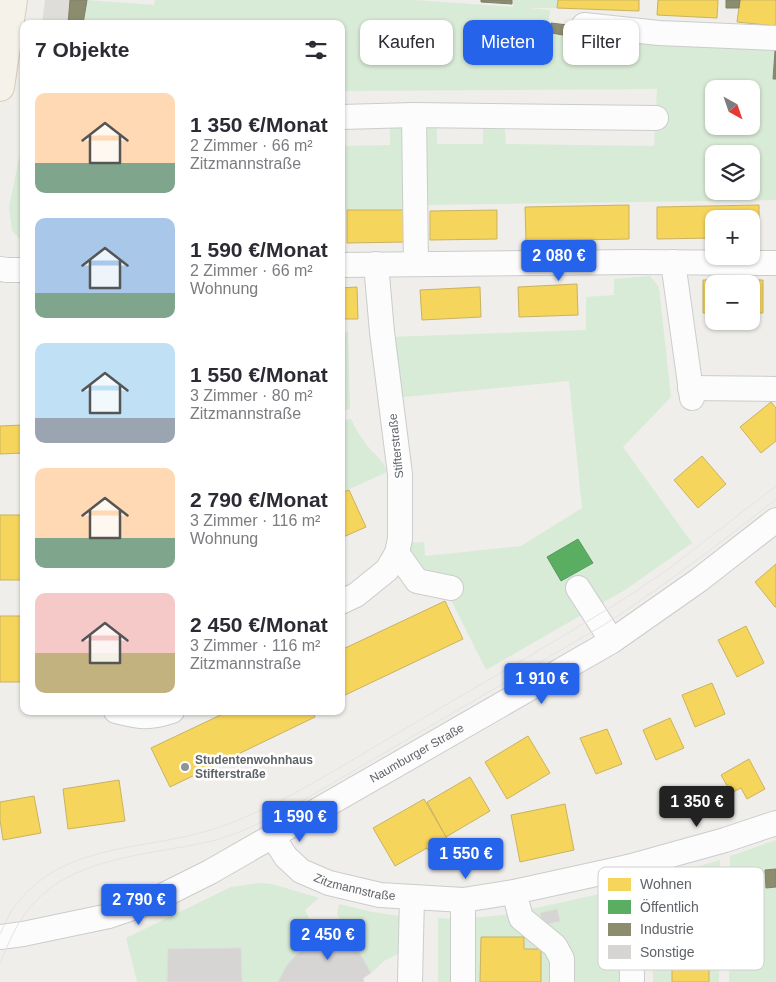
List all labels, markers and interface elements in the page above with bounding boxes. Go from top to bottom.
chip: Kaufen [360,20,453,65]
chip: Mieten [463,20,553,65]
chip: Filter [563,20,639,65]
icon: filters [302,36,330,64]
text: 7 Objekte [35,38,130,61]
north arrow [705,80,760,135]
map controls [705,80,760,330]
icon: home [75,113,135,173]
text: 1 350 €/Monat [190,113,328,136]
text: 2 Zimmer · 66 m² [190,137,313,154]
button: layers [705,145,760,200]
text: Zitzmannstraße [190,155,301,172]
button: + [705,210,760,265]
icon: home [75,238,135,298]
text: 1 590 €/Monat [190,238,328,261]
pin: 2 080 € [513,240,605,282]
text: 2 080 € [532,247,586,264]
text: 2 Zimmer · 66 m² [190,262,313,279]
button: − [705,275,760,330]
text: Wohnung [190,280,258,297]
icon: home [75,363,135,423]
text: 1 550 €/Monat [190,363,328,386]
text: 3 Zimmer · 80 m² [190,387,313,404]
text: Zitzmannstraße [190,405,301,422]
street label: Stifterstraße [386,412,406,479]
icon: home [75,488,135,548]
text: 2 790 €/Monat [190,488,328,511]
text: 3 Zimmer · 116 m² [190,512,320,529]
text: Wohnung [190,530,258,547]
icon: home [75,613,135,673]
text: 2 450 €/Monat [190,613,328,636]
text: 3 Zimmer · 116 m² [190,637,320,654]
text: Zitzmannstraße [190,655,301,672]
pin: 1 910 € [496,662,588,705]
text: 1 910 € [515,670,569,687]
street label: Naumburger Straße [367,720,467,786]
place label: Studentenwohnhaus Stifterstraße [195,753,313,781]
marker: Studentenwohnhaus Stifterstraße [179,761,191,773]
pin: 1 350 € [651,786,743,828]
text: 1 350 € [670,793,724,810]
pin: 1 590 € [254,800,346,843]
text: 1 590 € [273,808,327,825]
pin: 1 550 € [420,838,512,880]
text: 1 550 € [439,845,493,862]
legend [598,867,764,970]
street label: Zitzmannstraße [312,870,396,903]
text: Wohnen [640,876,692,892]
pin: 2 790 € [93,884,185,926]
text: 2 790 € [112,891,166,908]
text: Öffentlich [640,898,699,915]
pin: 2 450 € [282,918,374,961]
text: Industrie [640,921,694,937]
text: 2 450 € [301,926,355,943]
text: Sonstige [640,944,695,960]

